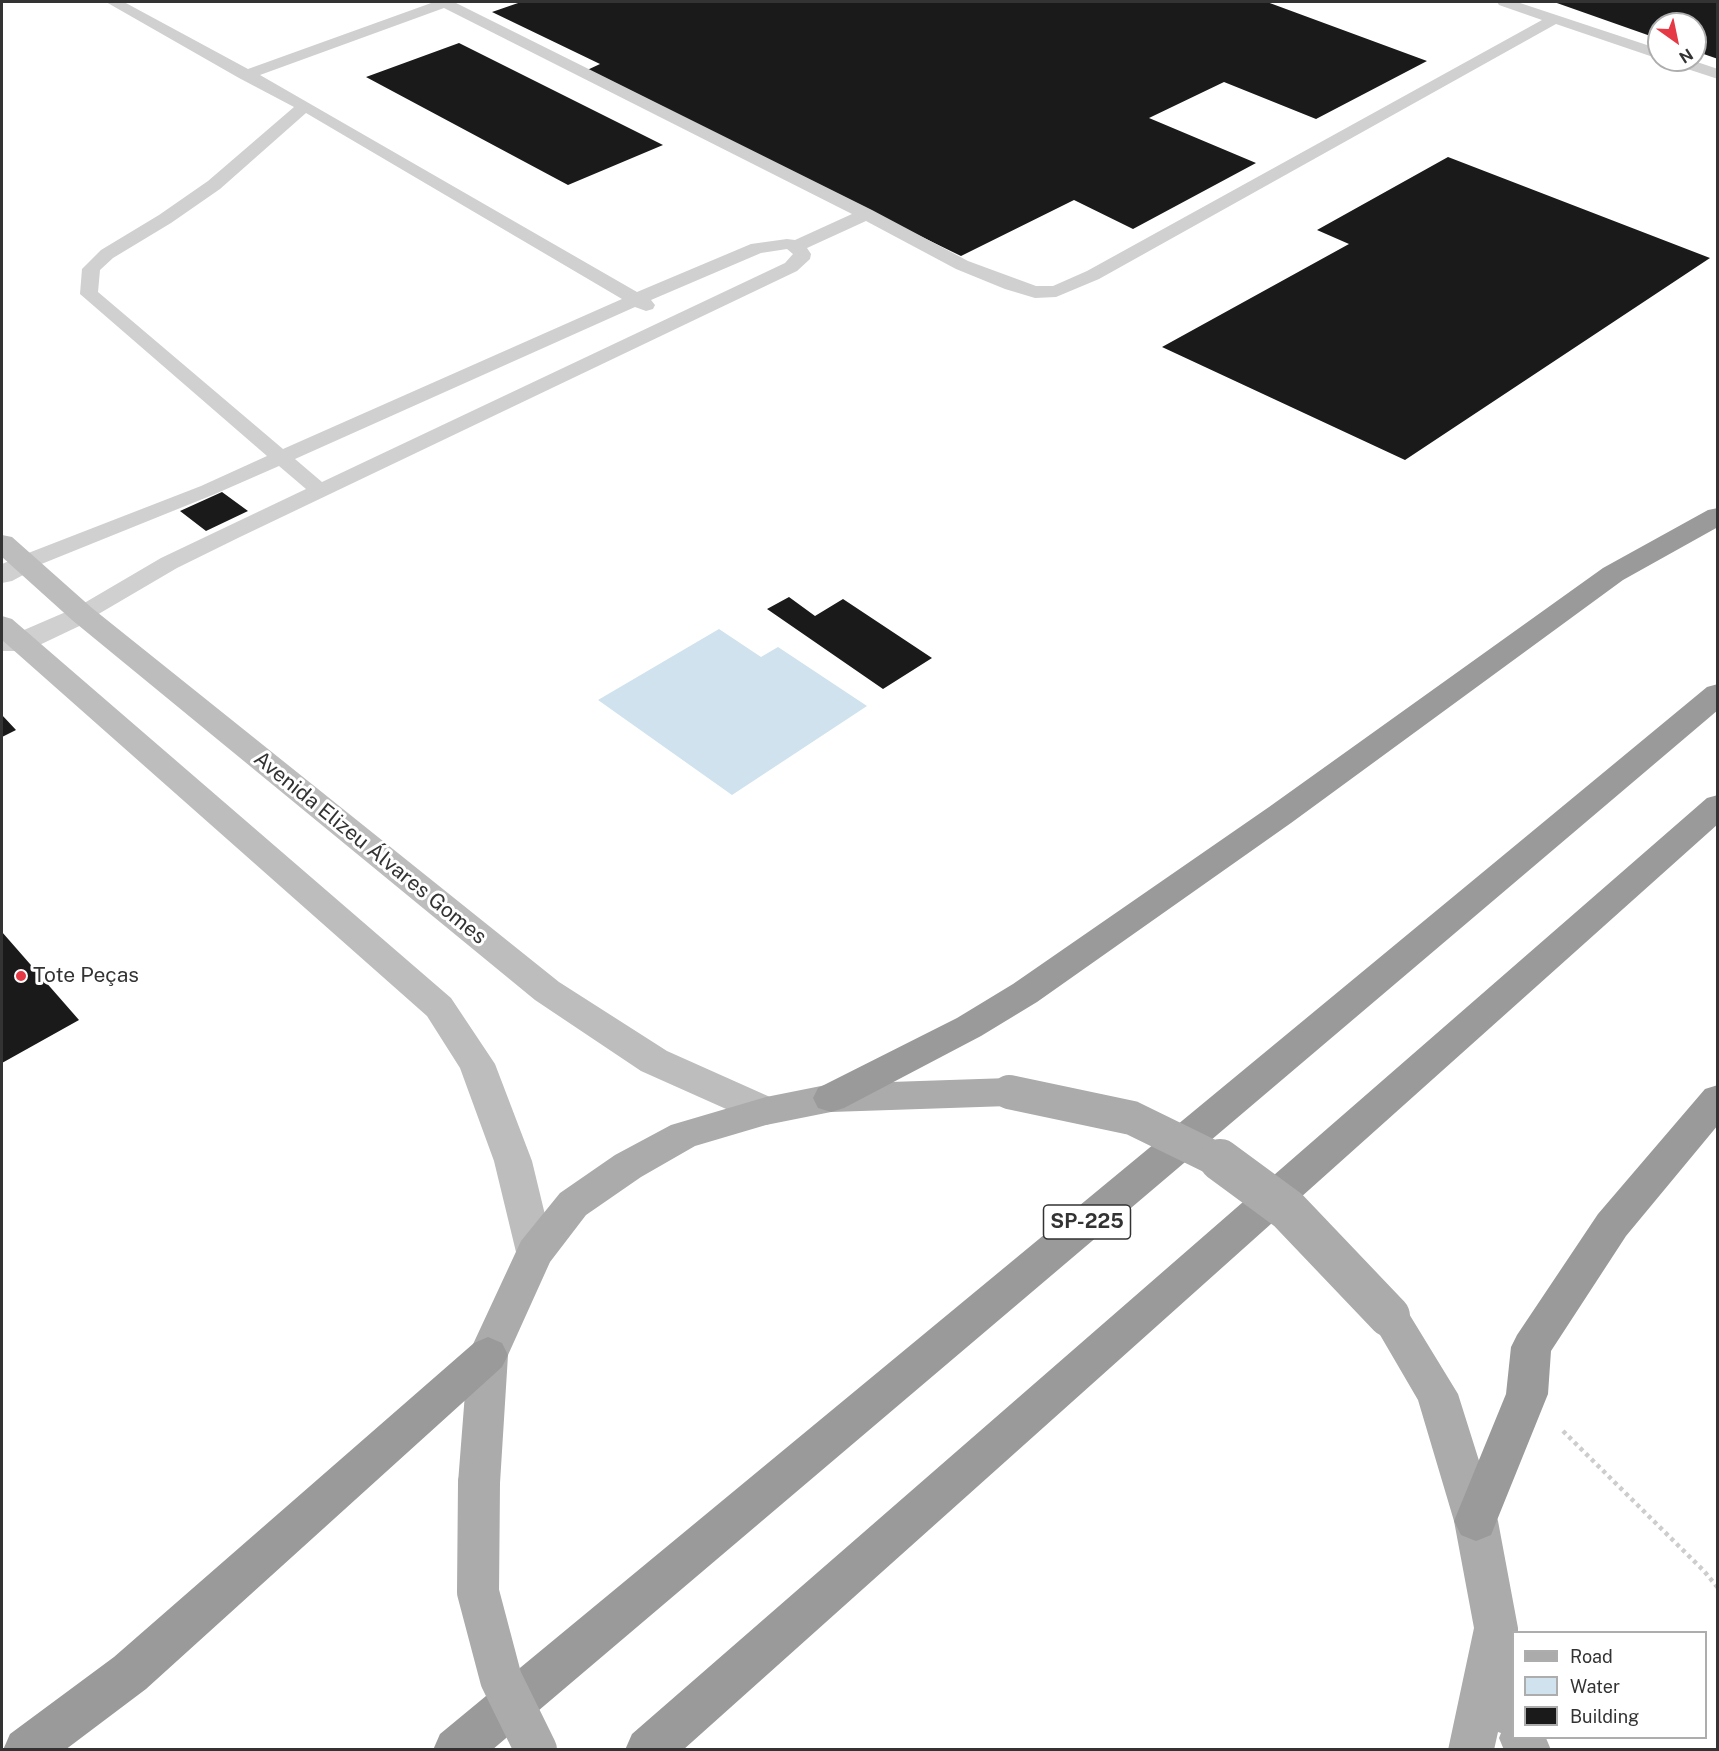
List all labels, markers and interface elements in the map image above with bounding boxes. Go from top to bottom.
north arrow [1647,12,1707,72]
text: N [1676,44,1696,67]
street label: Avenida Elizeu Álvares Gomes [249,746,491,950]
place label: Tote Peças [33,963,139,989]
marker: Tote Peças [14,969,28,983]
road number: SP-225 [1044,1205,1130,1239]
legend [1512,1631,1707,1739]
text: Road [1570,1646,1613,1667]
text: Water [1570,1676,1620,1697]
text: Building [1570,1706,1639,1727]

